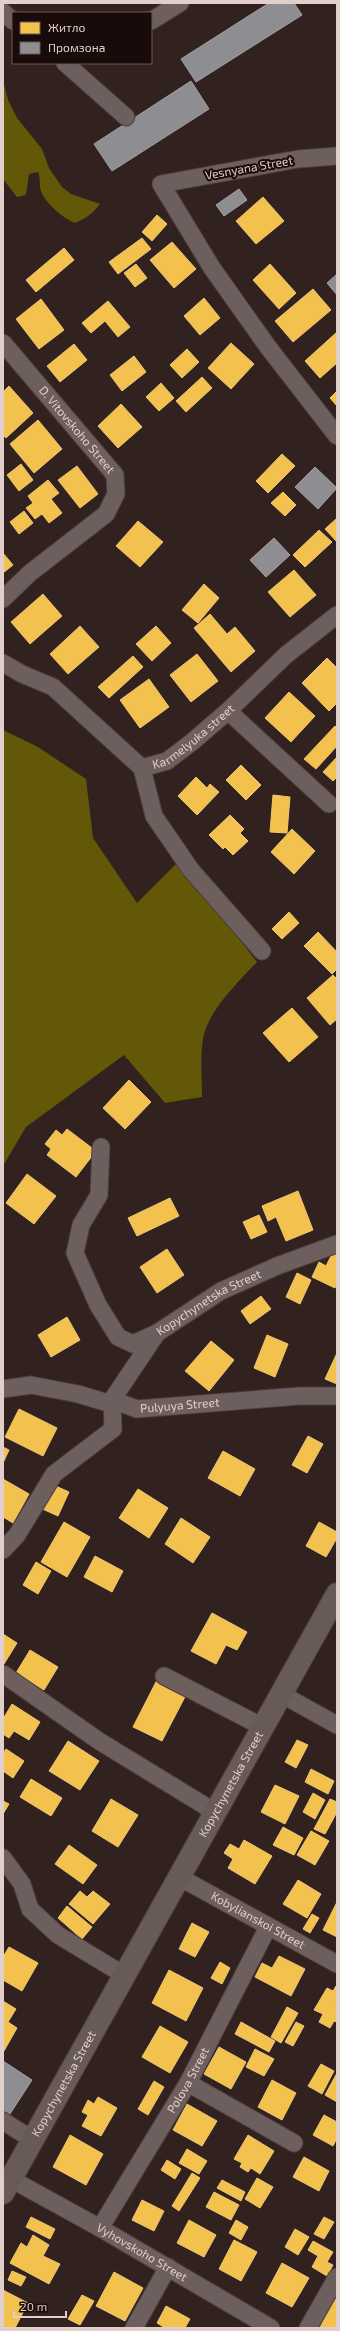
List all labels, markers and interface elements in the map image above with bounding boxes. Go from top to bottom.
legend [12,12,152,64]
text: Житло [48,20,86,34]
text: Промзона [48,40,105,54]
street label: Vesnyana Street [204,152,294,182]
street label: D. Vitovskoho Street [37,383,119,476]
street label: Karmelyuka street [150,701,237,771]
street label: Kopychynetska Street [153,1266,263,1338]
street label: Pulyuya Street [140,1394,220,1415]
street label: Kopychynetska Street [195,1728,265,1839]
street label: Kobylianskoi Street [209,1888,308,1951]
street label: Kopychynetska Street [28,2028,98,2139]
street label: Polova Street [163,2044,211,2115]
street label: Vyhovskoho Street [94,2220,190,2284]
scale bar [14,2293,66,2319]
text: 20 m [20,2299,47,2313]

